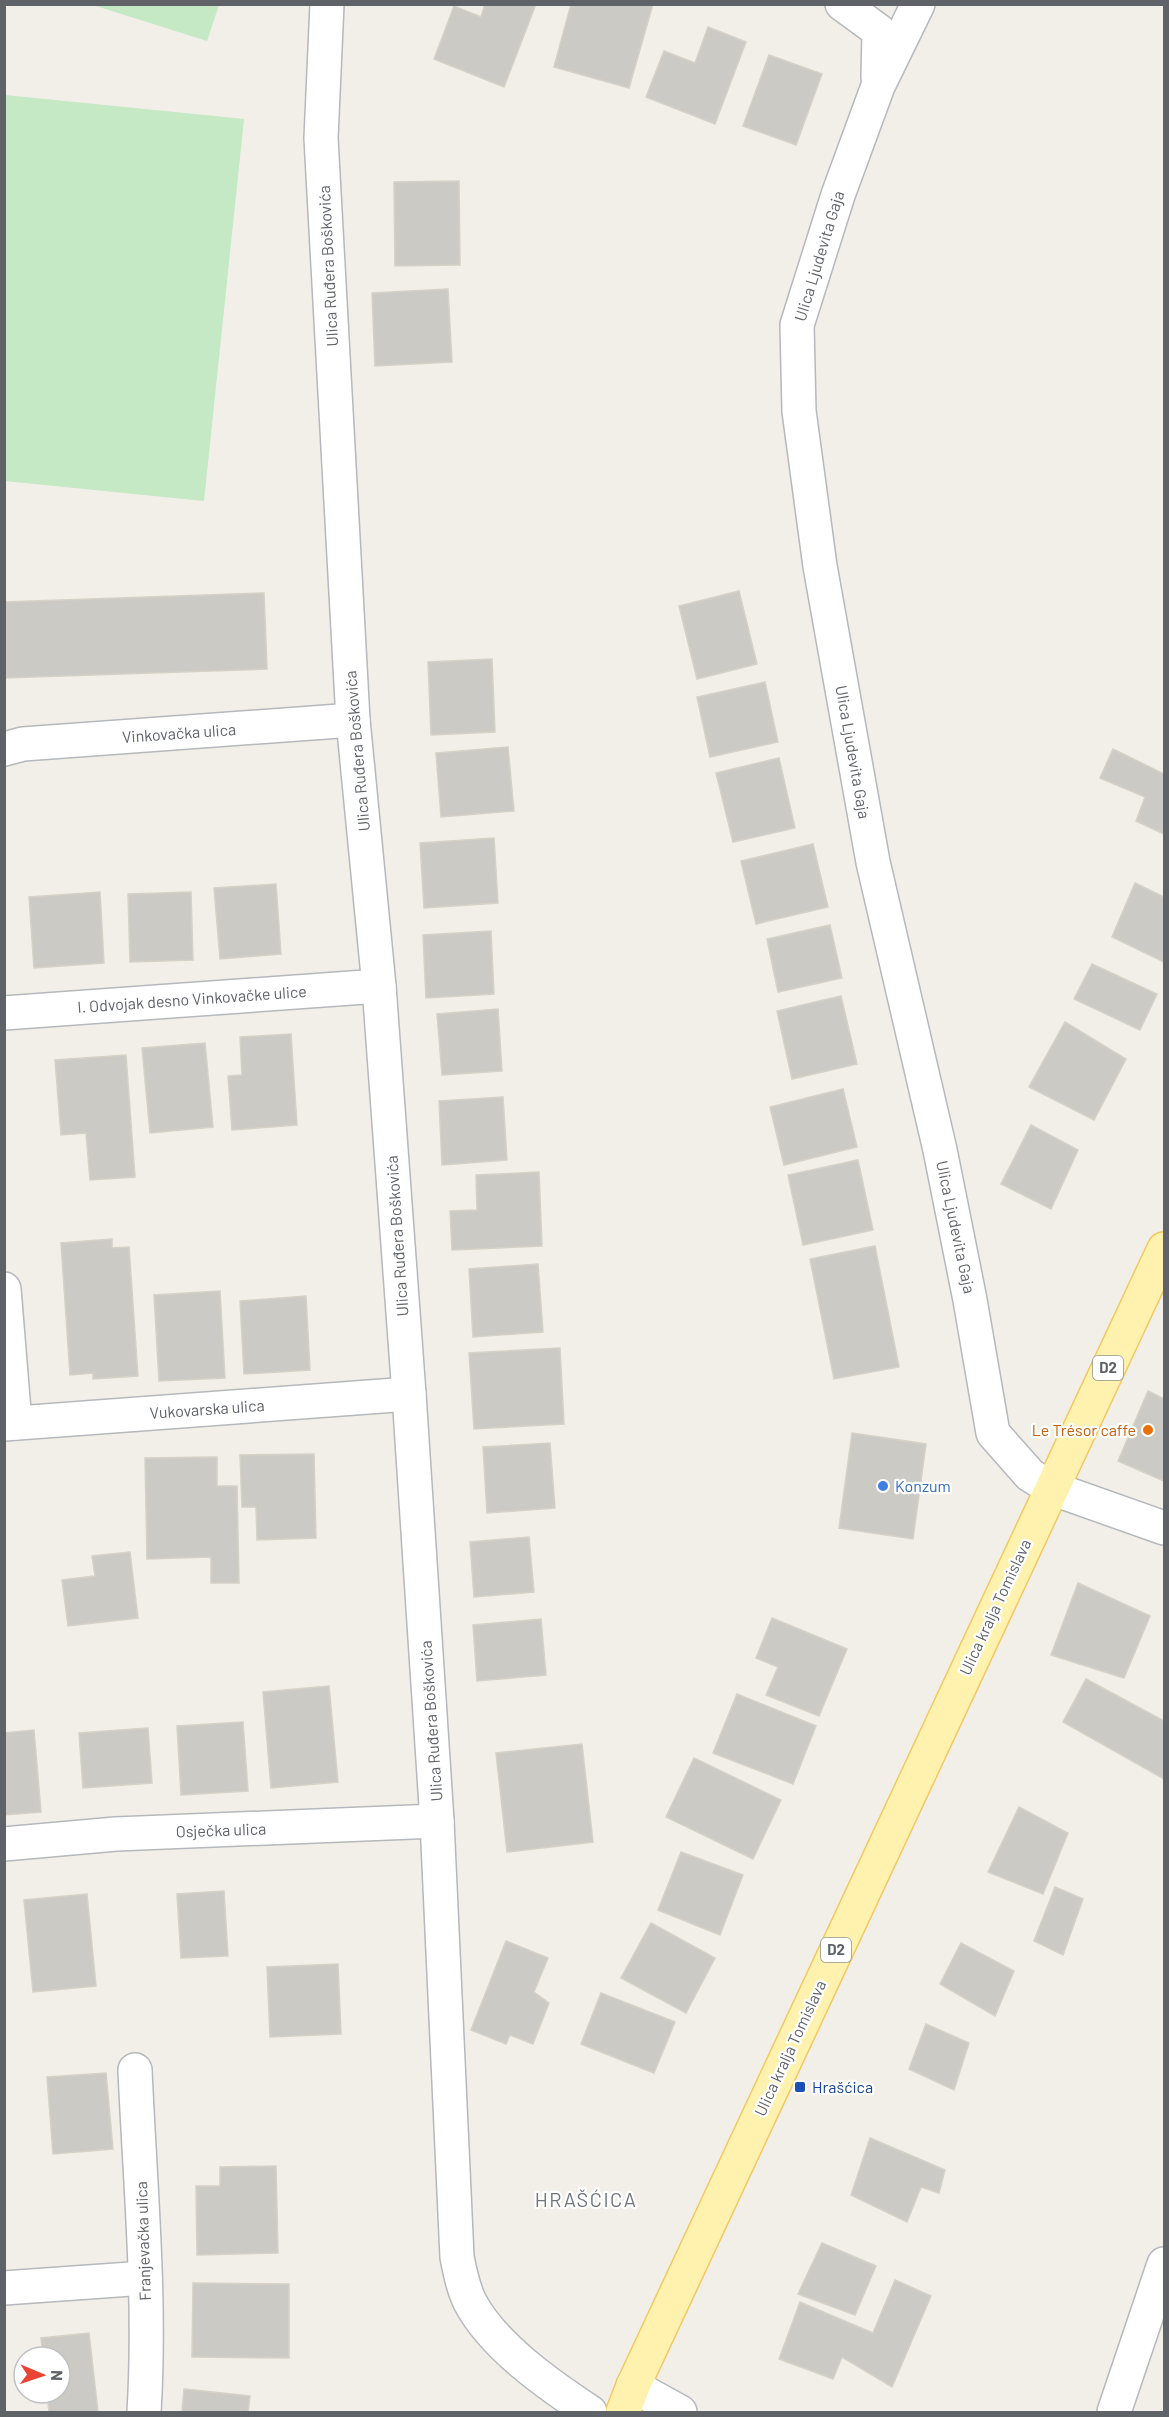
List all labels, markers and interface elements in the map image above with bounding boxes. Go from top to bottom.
street label: Ulica Ruđera Boškovića [314,185,341,347]
street label: Ulica Ljudevita Gaja [790,188,847,323]
street label: Ulica Ruđera Boškovića [340,670,373,832]
street label: Ulica Ljudevita Gaja [832,684,875,820]
street label: Vinkovačka ulica [121,719,237,746]
street label: I. Odvojak desno Vinkovačke ulice [77,981,307,1016]
street label: Ulica Ruđera Boškovića [381,1155,412,1317]
street label: Ulica Ljudevita Gaja [933,1159,980,1295]
road number: D2 [1093,1356,1123,1380]
street label: Vukovarska ulica [149,1395,265,1422]
place label: Le Trésor caffe [1032,1420,1136,1439]
marker: Le Trésor caffe [1141,1423,1155,1437]
place label: Konzum [895,1476,951,1495]
marker: Konzum [876,1479,890,1493]
street label: Ulica kralja Tomislava [955,1536,1034,1678]
street label: Ulica Ruđera Boškovića [415,1640,446,1802]
street label: Osječka ulica [175,1818,267,1841]
road number: D2 [821,1938,851,1962]
street label: Ulica kralja Tomislava [750,1977,829,2119]
place label: Hrašćica [812,2077,873,2096]
marker: Hrašćica [793,2080,807,2094]
street label: Franjevačka ulica [131,2181,154,2301]
district label: HRAŠĆICA [535,2187,637,2211]
north arrow [12,2345,72,2405]
text: N [48,2370,67,2381]

